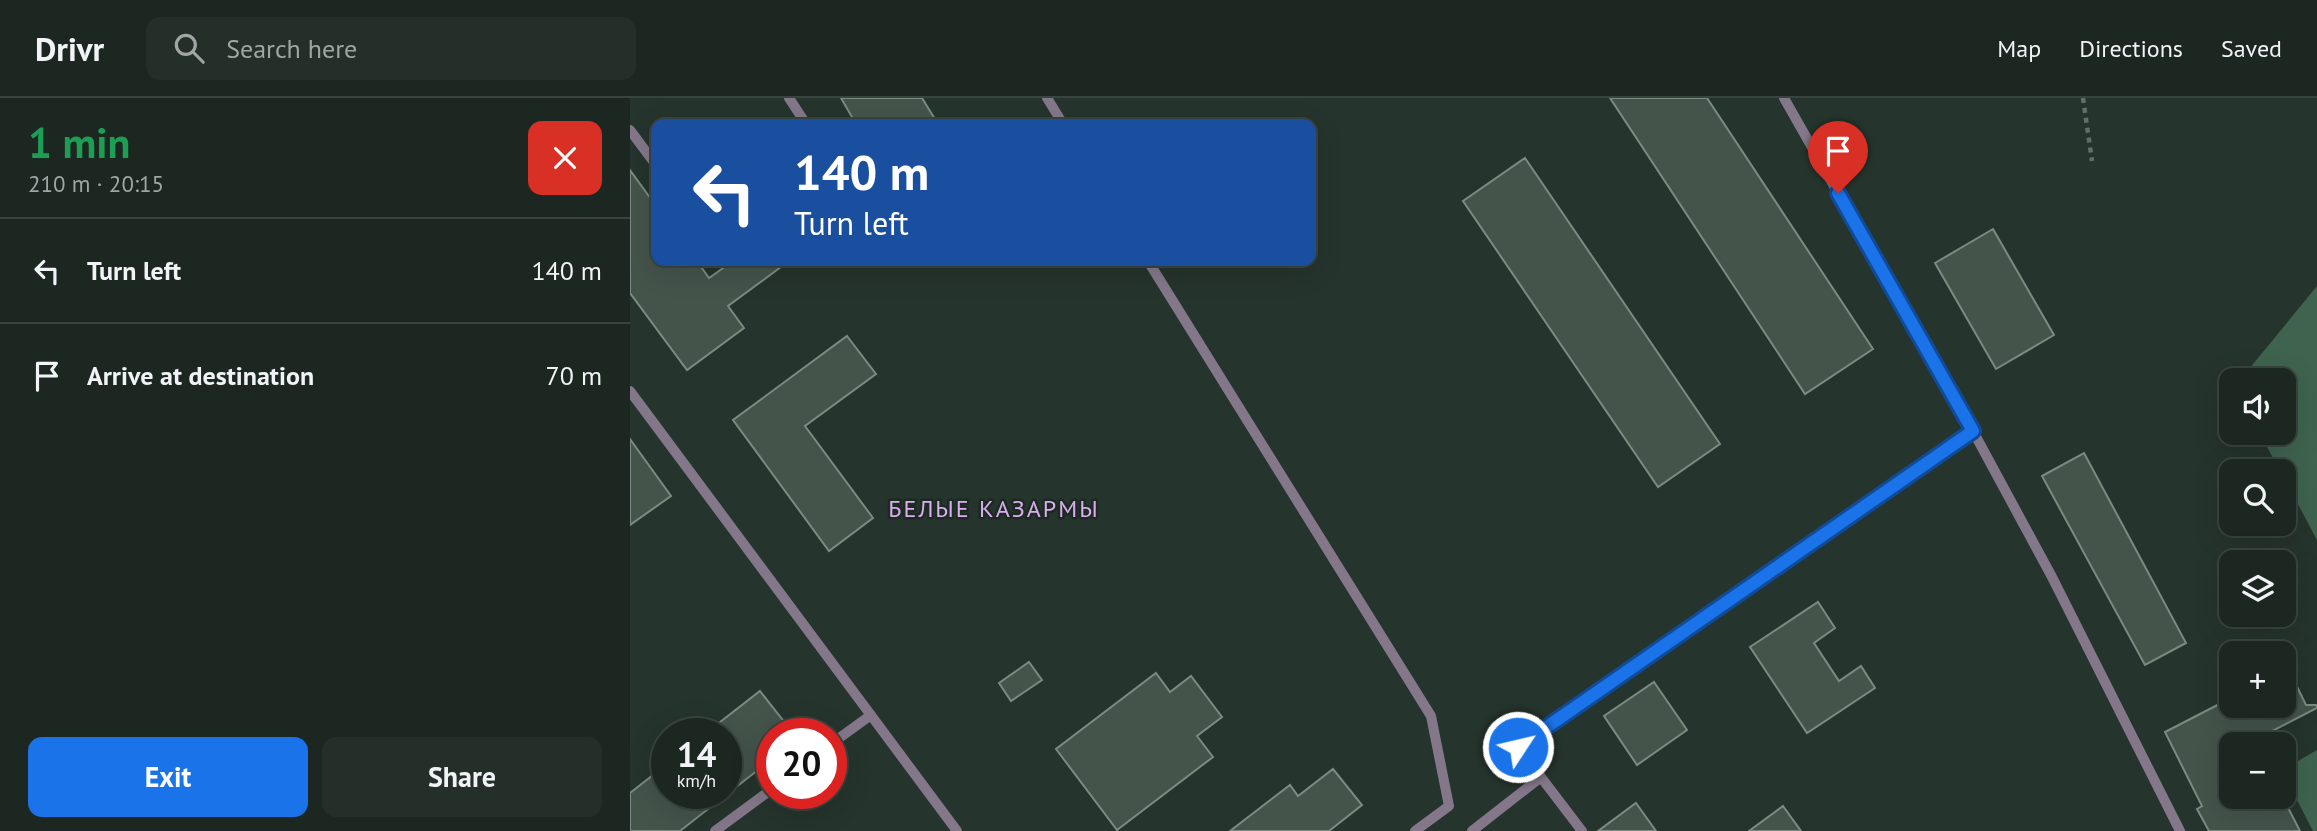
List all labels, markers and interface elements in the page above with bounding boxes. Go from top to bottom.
search box [146,17,636,80]
text: Drivr [35,27,104,70]
icon: search [170,29,208,67]
text: Search here [226,32,357,65]
text: Map [1997,33,2041,64]
text: Directions [2079,33,2183,64]
text: Saved [2221,33,2282,64]
text: 1 min [28,115,130,170]
button: close [528,121,602,195]
pin [1808,121,1868,193]
icon: arrive [1819,132,1857,170]
text: 140 m [794,140,929,204]
icon: left [679,147,770,238]
text: 210 m · 20:15 [28,169,164,198]
text: Turn left [794,202,909,244]
icon: left [28,252,66,290]
text: Turn left [87,254,181,287]
text: 140 m [531,254,602,287]
icon: arrive [28,357,66,395]
text: Arrive at destination [87,359,314,392]
text: 70 m [546,359,602,392]
map controls [2219,368,2296,809]
button: sound [2219,368,2296,445]
button: search [2219,459,2296,536]
district label: БЕЛЫЕ КАЗАРМЫ [888,493,1100,524]
button: layers [2219,550,2296,627]
button: + [2219,641,2296,718]
position arrow [1481,710,1555,784]
speed limit sign: 20 [756,718,847,809]
text: 14 [677,731,716,777]
button: − [2219,732,2296,809]
button: Exit [28,737,308,817]
button: Share [322,737,602,817]
text: km/h [677,769,716,792]

